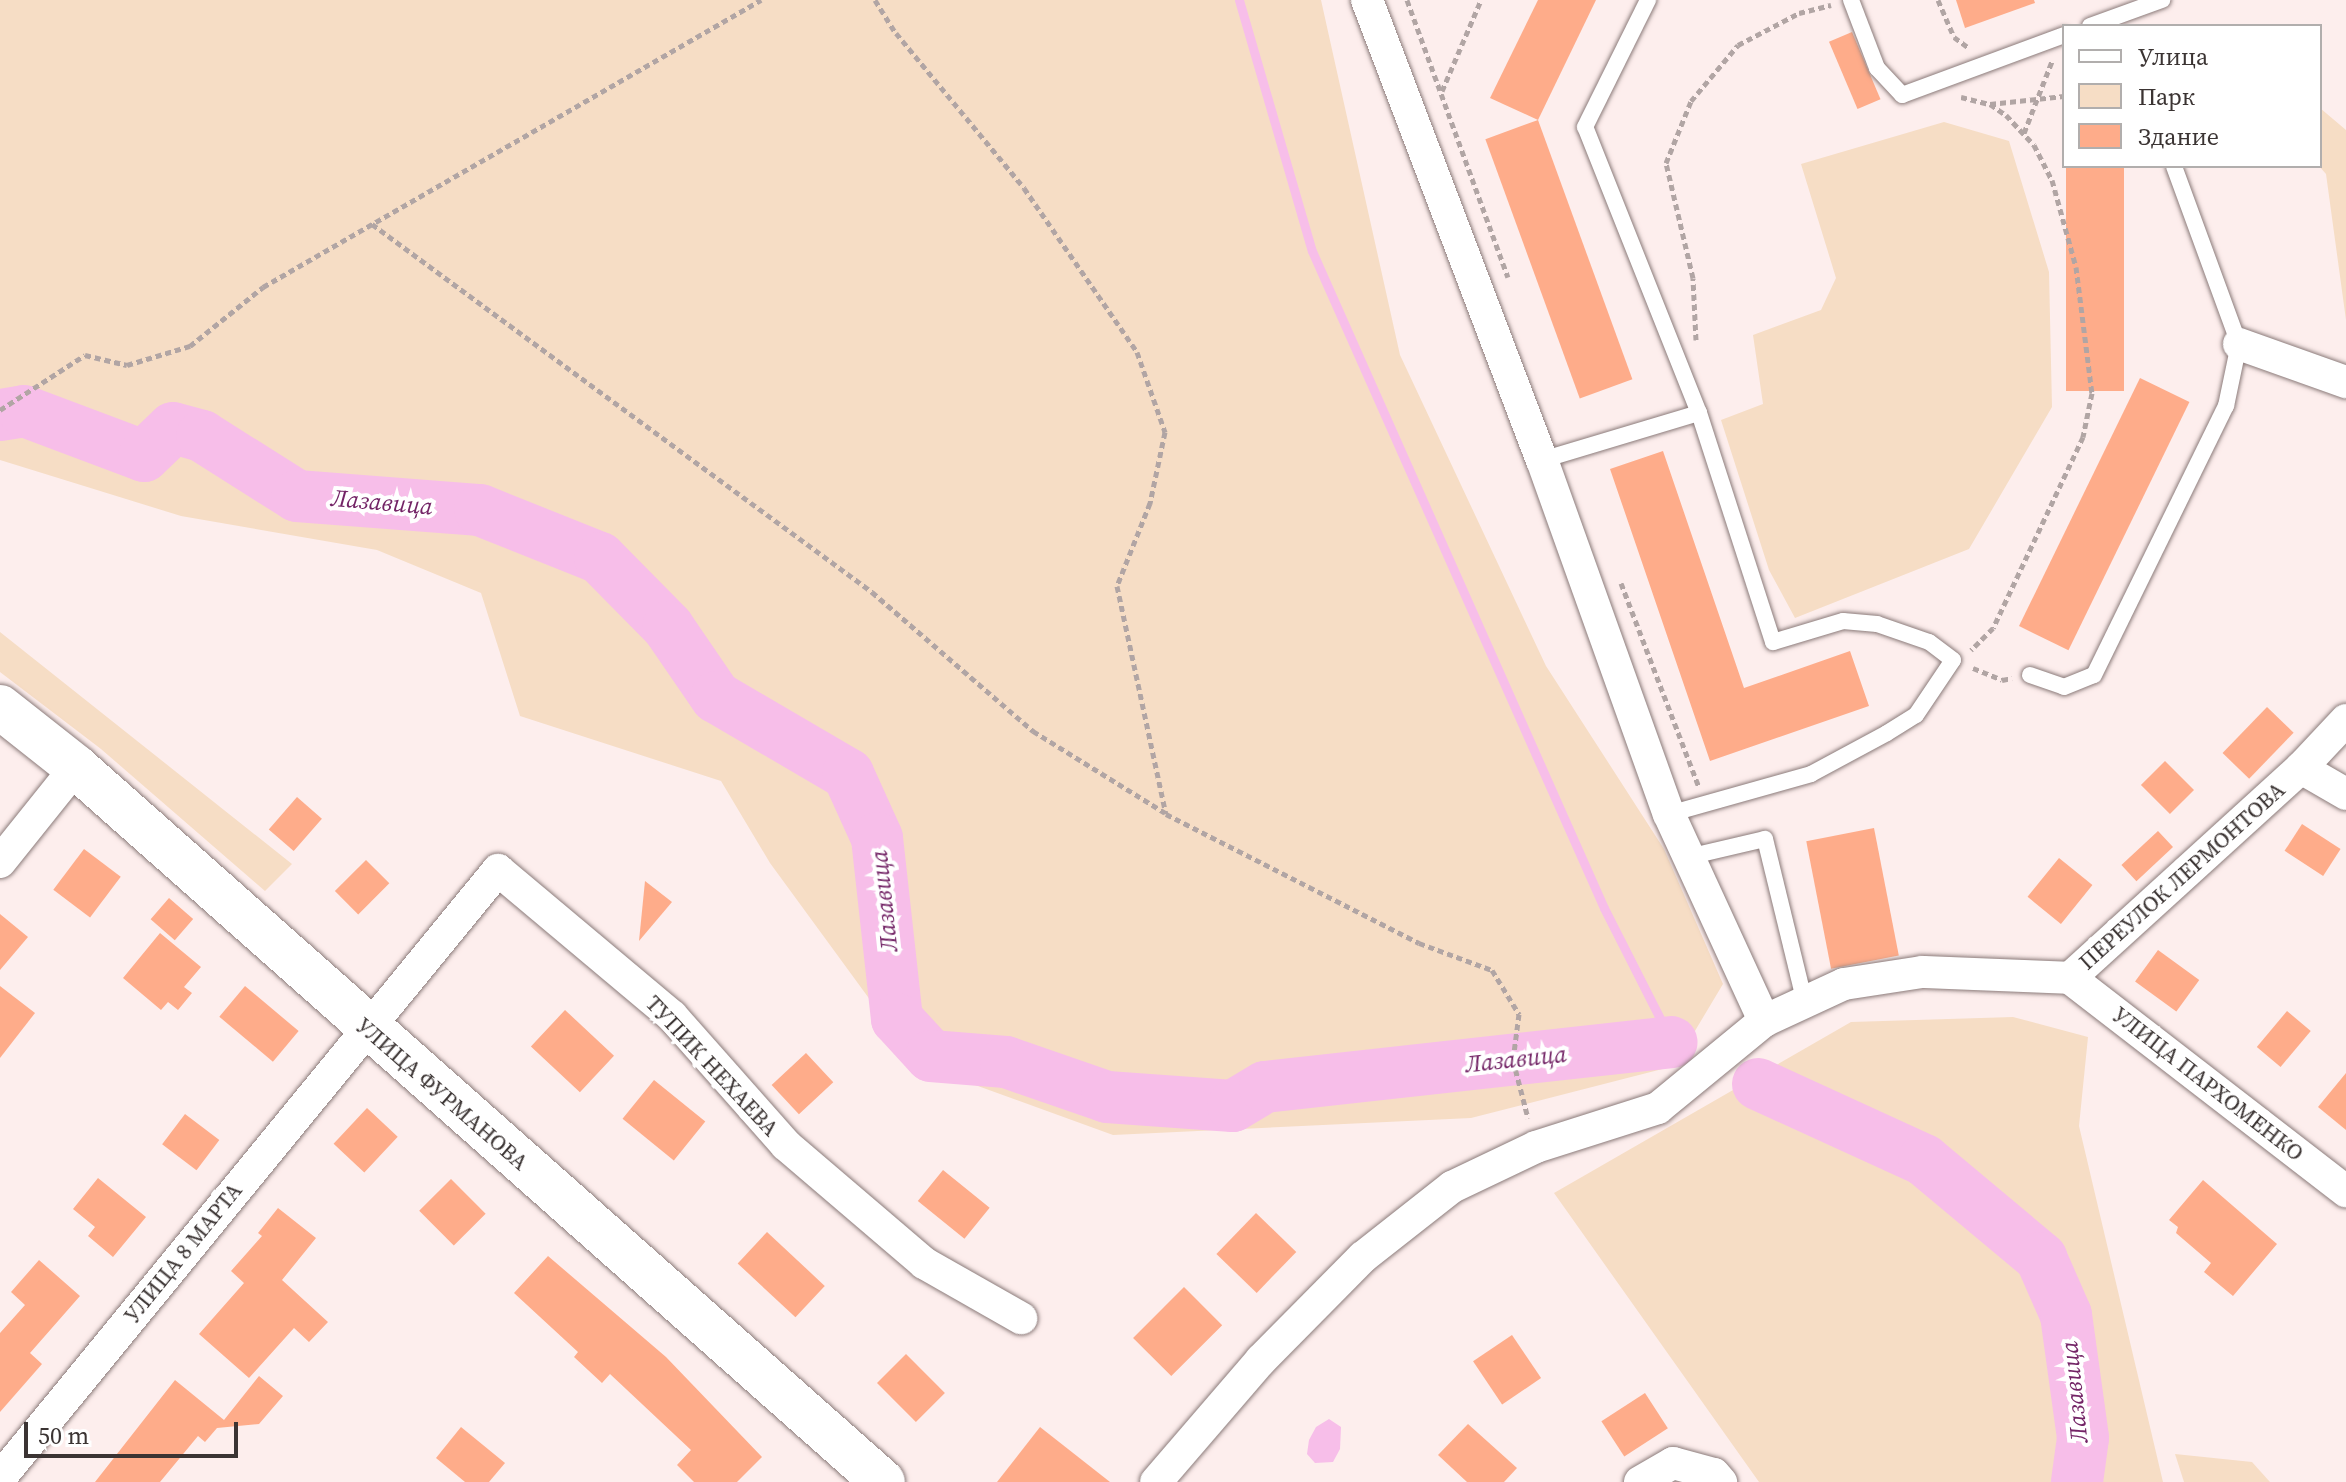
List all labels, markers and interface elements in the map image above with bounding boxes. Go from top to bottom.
legend [2062,24,2322,168]
text: Улица [2138,40,2208,73]
text: Парк [2138,80,2195,113]
text: Здание [2138,120,2219,153]
water label: Лазавица [330,483,434,521]
street label: ПЕРЕУЛОК ЛЕРМОНТОВА [2074,777,2290,975]
water label: Лазавица [864,849,904,953]
street label: ТУПИК НЕХАЕВА [640,990,784,1142]
street label: УЛИЦА ПАРХОМЕНКО [2107,1001,2309,1167]
street label: УЛИЦА ФУРМАНОВА [351,1012,533,1176]
water label: Лазавица [1464,1039,1568,1079]
street label: УЛИЦА 8 МАРТА [119,1178,247,1328]
water label: Лазавица [2054,1340,2094,1444]
scale bar [28,1406,242,1456]
text: 50 m [38,1419,89,1452]

